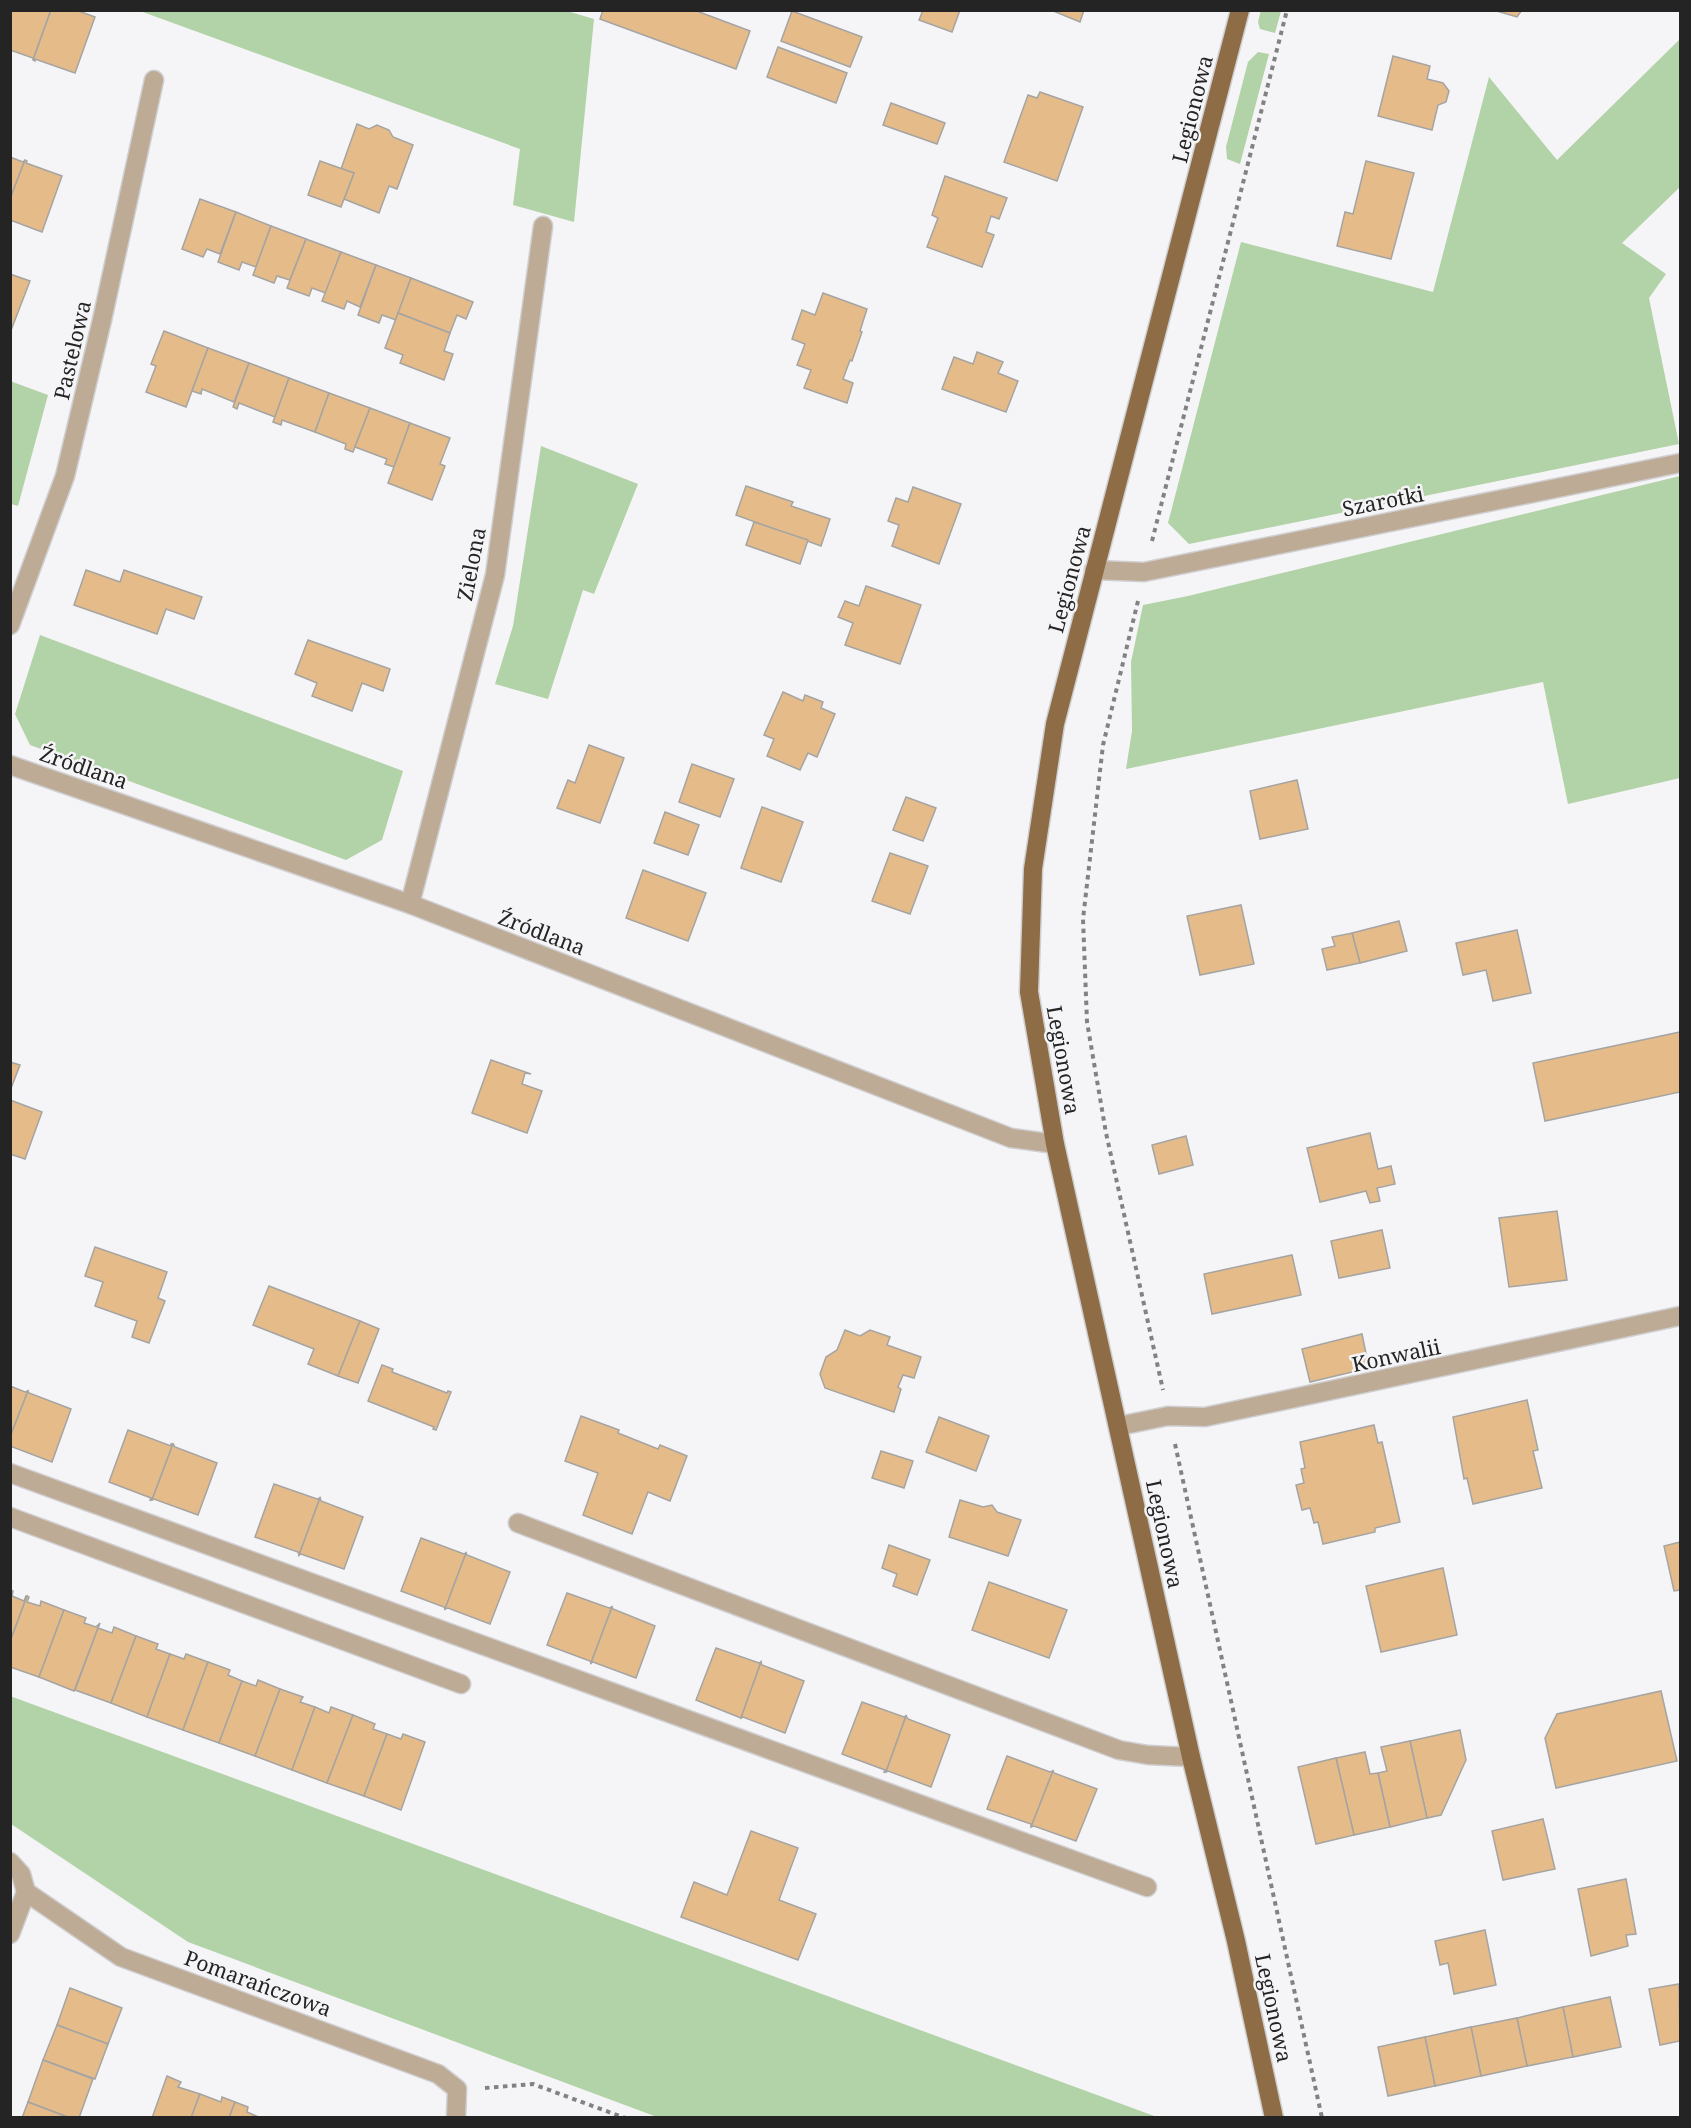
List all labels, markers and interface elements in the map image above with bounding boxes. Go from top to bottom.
street label: Legionowa [1165,52,1219,166]
street label: Pastelowa [47,298,97,402]
street label: Szarotki [1340,479,1426,523]
street label: Legionowa [1041,522,1097,636]
street label: Zielona [450,525,492,603]
street label: Źródlana [36,739,132,795]
street label: Źródlana [494,903,590,961]
street label: Legionowa [1041,1003,1087,1117]
street label: Konwalii [1349,1332,1443,1378]
street label: Legionowa [1140,1477,1190,1591]
street label: Pomarańczowa [181,1943,335,2023]
street label: Legionowa [1249,1951,1299,2065]

